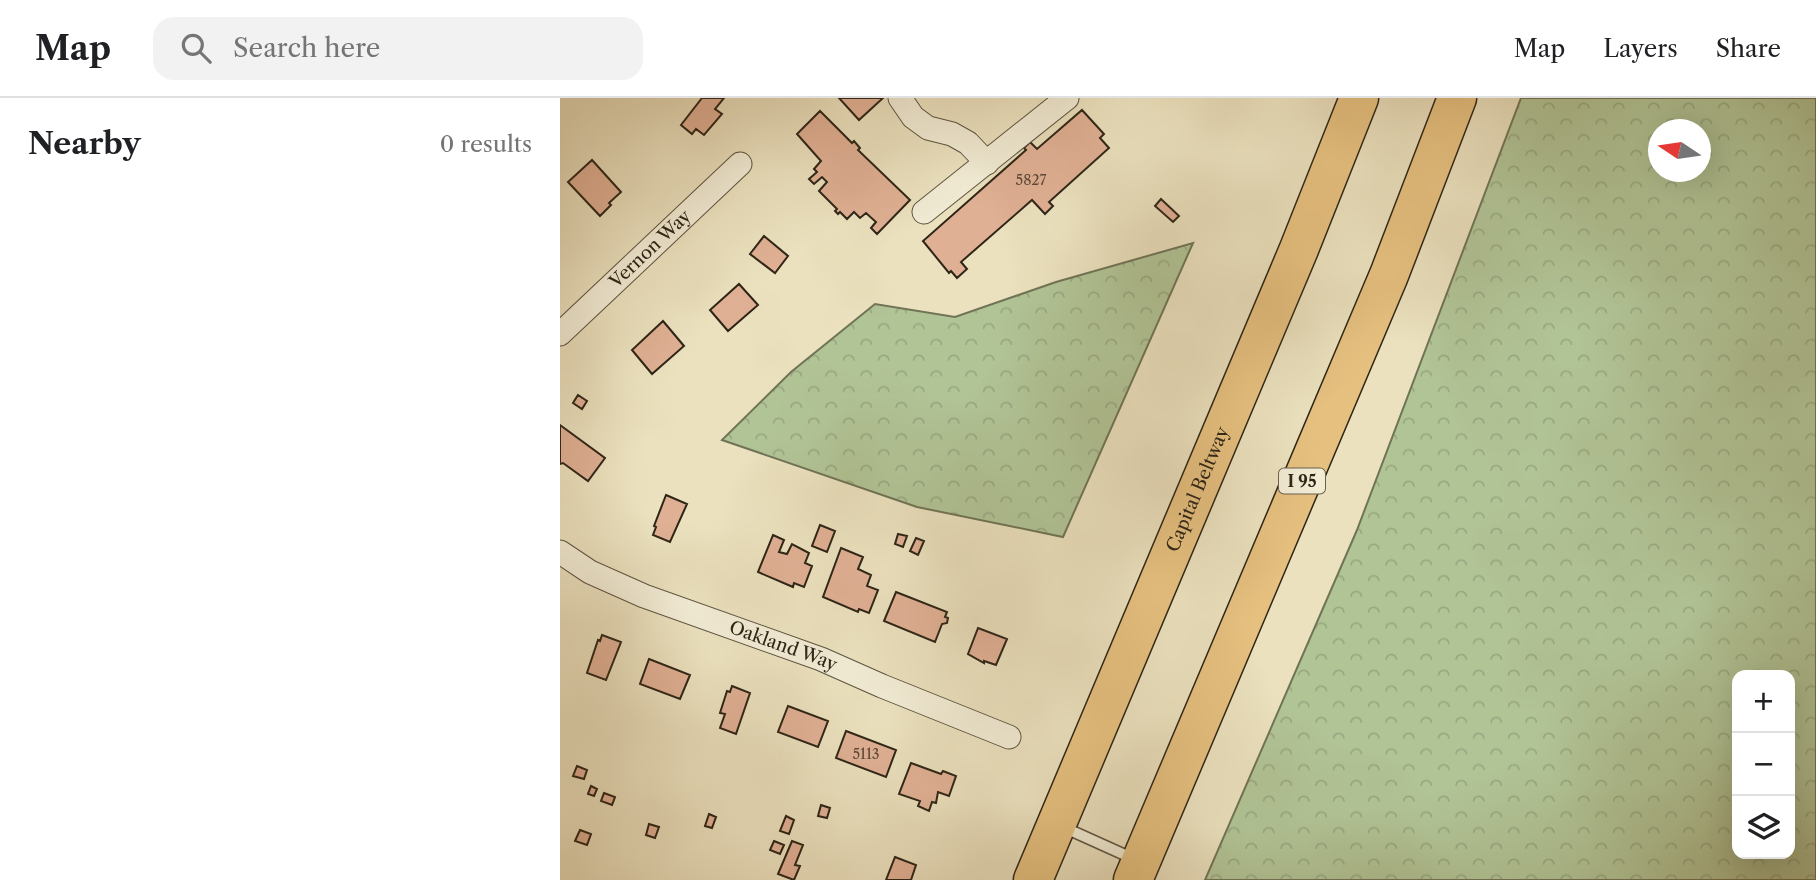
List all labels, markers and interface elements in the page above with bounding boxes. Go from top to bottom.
search box [153,17,643,80]
text: Map [35,28,111,69]
icon: search [177,29,215,67]
text: Search here [233,32,380,64]
text: Map [1514,34,1565,63]
text: Layers [1603,34,1678,63]
text: Share [1716,34,1781,63]
north arrow [1648,119,1711,182]
text: Nearby [28,125,141,162]
text: 0 results [440,130,532,158]
house number: 5827 [1016,171,1047,189]
street label: Vernon Way [604,204,696,293]
street label: Capital Beltway [1162,422,1234,555]
road number: I 95 [1279,468,1325,494]
street label: Oakland Way [726,616,842,676]
map controls [1732,670,1795,859]
button: + [1732,670,1795,733]
button: − [1732,733,1795,796]
house number: 5113 [852,745,880,763]
button: layers [1732,796,1795,859]

